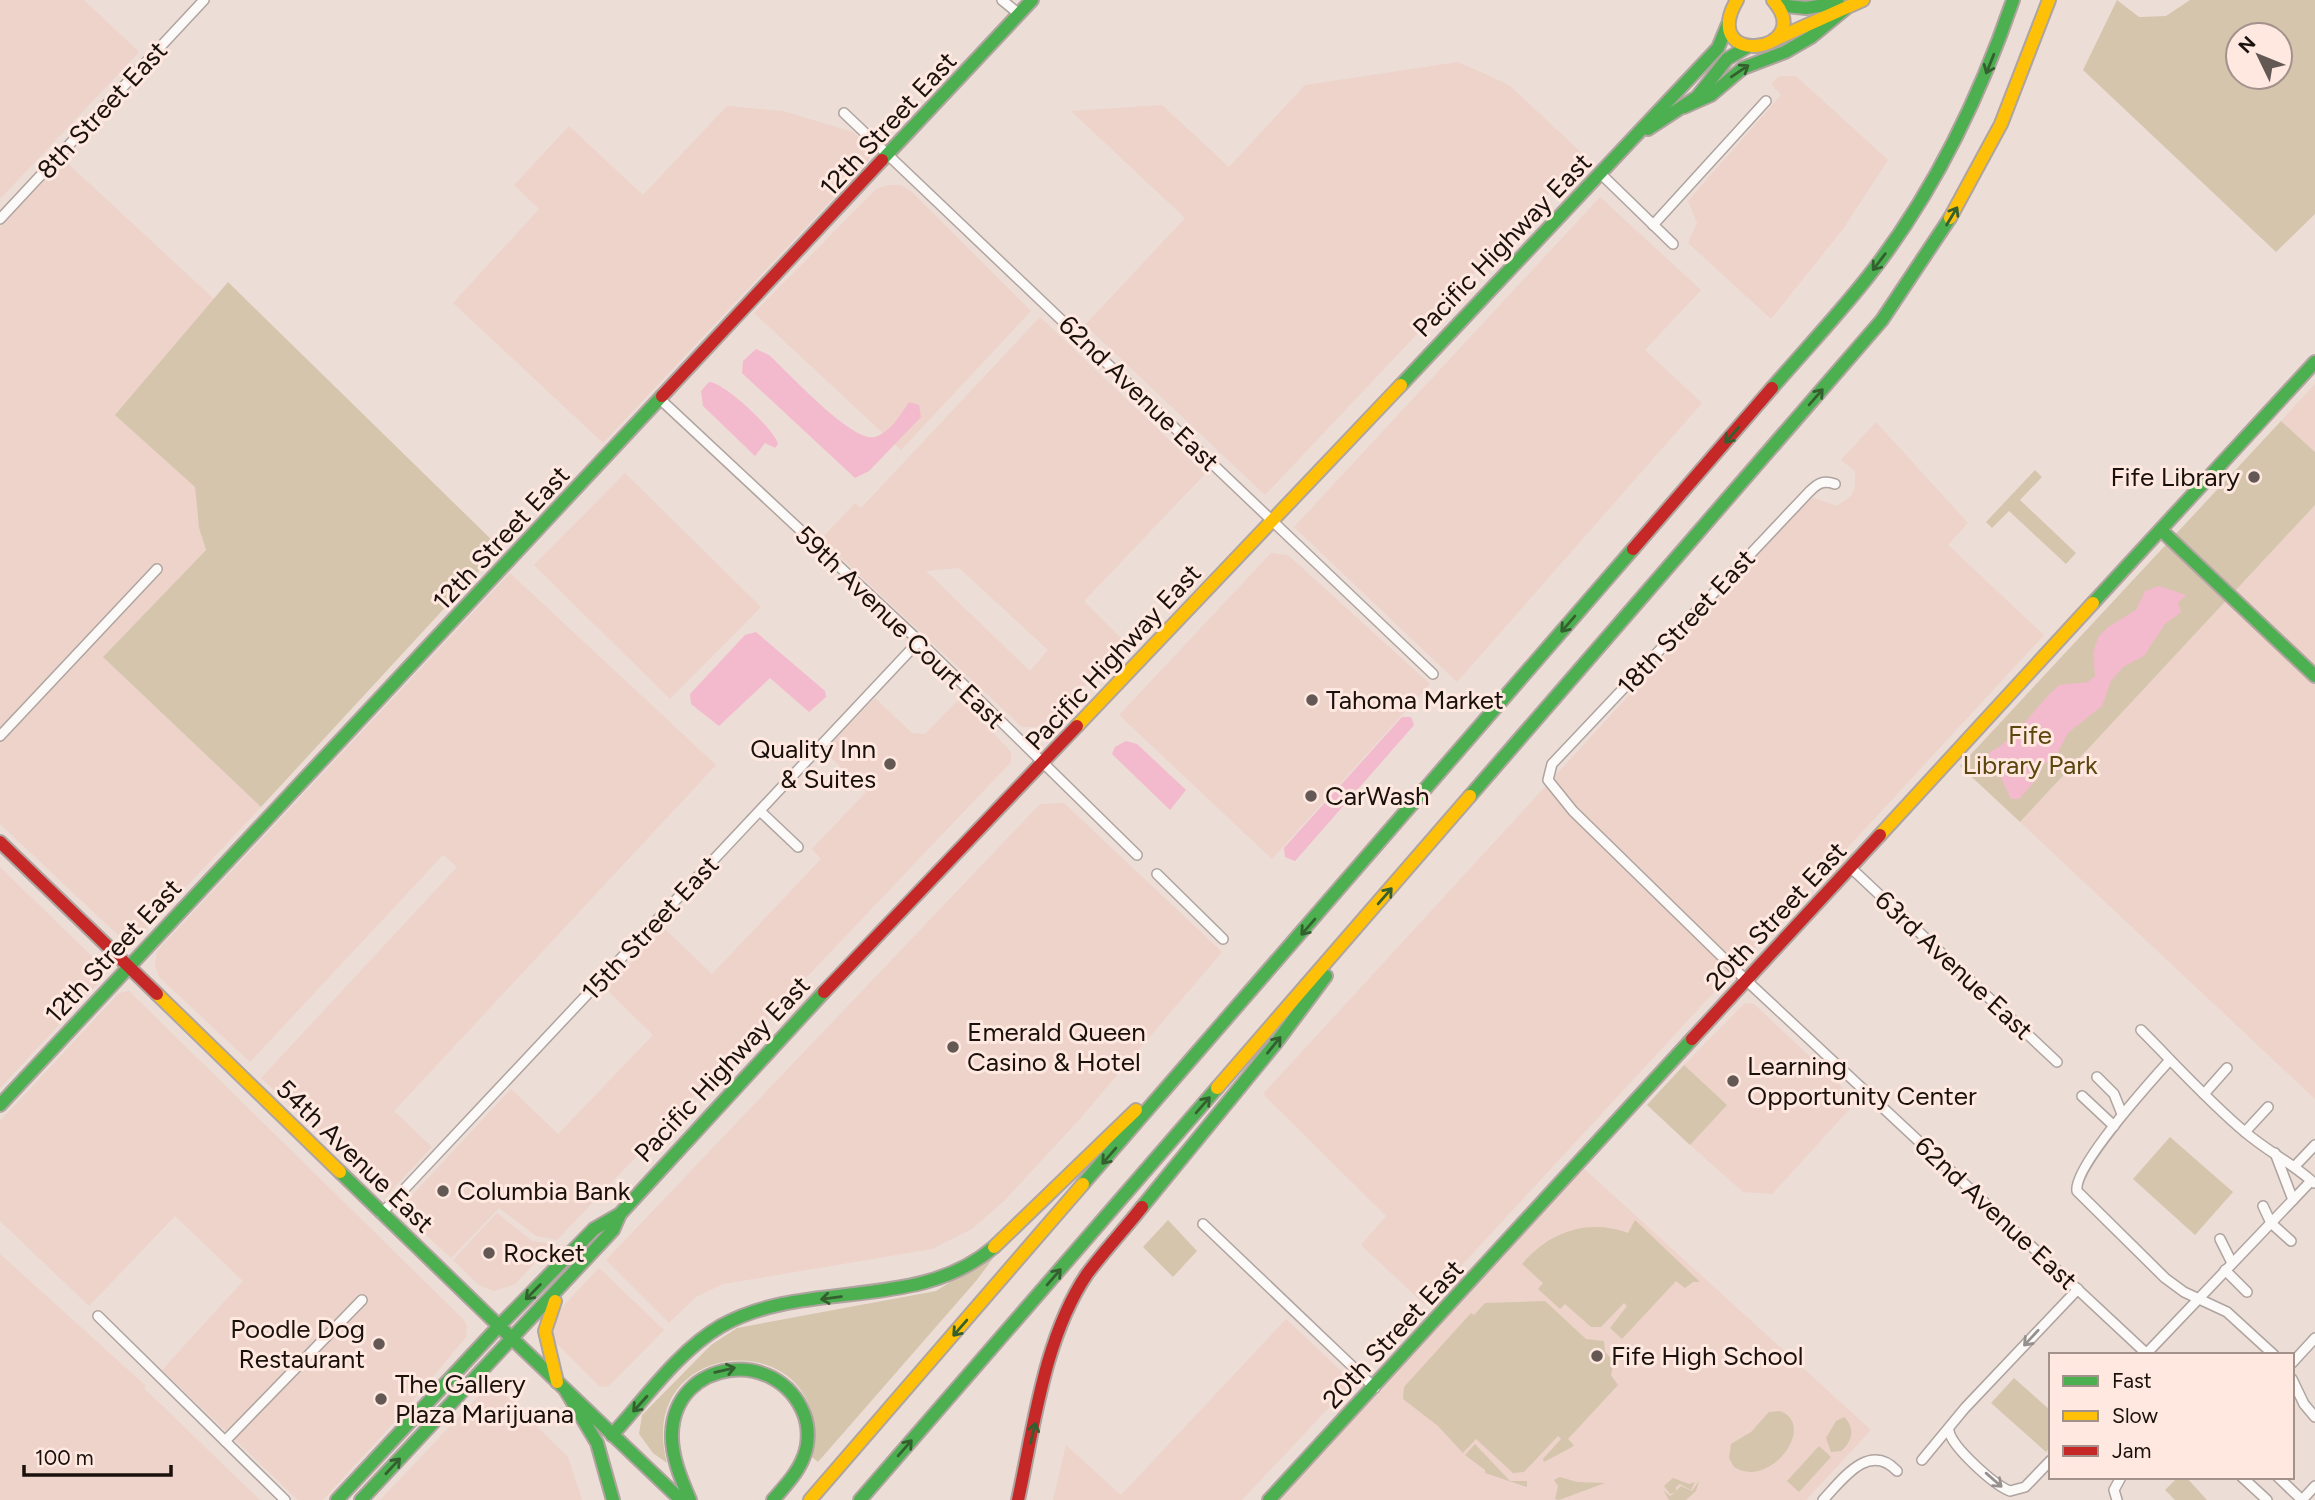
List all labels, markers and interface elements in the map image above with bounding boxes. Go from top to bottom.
north arrow [2224,21,2294,91]
text: N [2234,32,2260,58]
street label: 8th Street East [30,34,174,185]
street label: 12th Street East [813,45,963,203]
one-way arrow [1983,53,1996,74]
one-way arrow [1730,64,1749,78]
street label: Pacific Highway East [1406,146,1598,344]
one-way arrow [1945,206,1959,226]
one-way arrow [1872,252,1886,271]
street label: 62nd Avenue East [1052,308,1226,478]
one-way arrow [1808,389,1824,407]
one-way arrow [1724,426,1740,444]
street label: 12th Street East [426,459,576,617]
place label: Fife Library [2110,461,2240,493]
marker: Fife Library [2246,469,2262,485]
street label: 59th Avenue Court East [789,519,1011,735]
street label: 18th Street East [1610,542,1762,701]
street label: Pacific Highway East [1018,557,1208,757]
one-way arrow [1560,615,1576,633]
place label: Tahoma Market [1326,684,1504,716]
marker: Tahoma Market [1304,692,1320,708]
park label: Fife Library Park [1962,719,2098,781]
place label: Quality Inn & Suites [750,733,876,795]
marker: Quality Inn & Suites [882,756,898,772]
place label: CarWash [1325,780,1430,812]
marker: CarWash [1303,788,1319,804]
street label: 20th Street East [1699,835,1853,997]
street label: 15th Street East [575,849,725,1007]
street label: 12th Street East [38,872,188,1030]
street label: 63rd Avenue East [1868,884,2040,1046]
one-way arrow [1377,888,1393,906]
one-way arrow [1300,918,1316,936]
street label: Pacific Highway East [627,969,817,1169]
place label: Emerald Queen Casino & Hotel [967,1016,1146,1078]
one-way arrow [1267,1037,1282,1055]
marker: Emerald Queen Casino & Hotel [945,1039,961,1055]
place label: Learning Opportunity Center [1747,1050,1977,1112]
street label: 54th Avenue East [270,1073,441,1239]
marker: Learning Opportunity Center [1725,1073,1741,1089]
one-way arrow [1195,1096,1211,1114]
street label: 62nd Avenue East [1908,1130,2084,1297]
one-way arrow [1101,1147,1117,1165]
place label: Columbia Bank [457,1175,631,1207]
marker: Columbia Bank [435,1183,451,1199]
place label: Rocket [503,1237,585,1269]
marker: Rocket [481,1245,497,1261]
street label: 20th Street East [1316,1253,1470,1415]
one-way arrow [1046,1268,1062,1286]
one-way arrow [525,1283,542,1300]
one-way arrow [820,1292,843,1305]
place label: Poodle Dog Restaurant [230,1313,365,1375]
one-way arrow [952,1318,968,1336]
one-way arrow [2022,1329,2039,1346]
marker: Poodle Dog Restaurant [371,1336,387,1352]
place label: Fife High School [1611,1340,1803,1372]
marker: Fife High School [1589,1348,1605,1364]
legend [2049,1353,2294,1479]
one-way arrow [713,1363,736,1376]
place label: The Gallery Plaza Marijuana [395,1368,574,1430]
text: Fast [2112,1368,2152,1393]
marker: The Gallery Plaza Marijuana [373,1391,389,1407]
one-way arrow [632,1395,648,1413]
text: Slow [2112,1403,2158,1428]
one-way arrow [1027,1423,1040,1445]
scale bar [24,1434,172,1478]
text: Jam [2112,1438,2151,1463]
one-way arrow [897,1440,913,1458]
text: 100 m [35,1445,94,1470]
one-way arrow [384,1458,401,1475]
one-way arrow [1984,1472,2002,1488]

